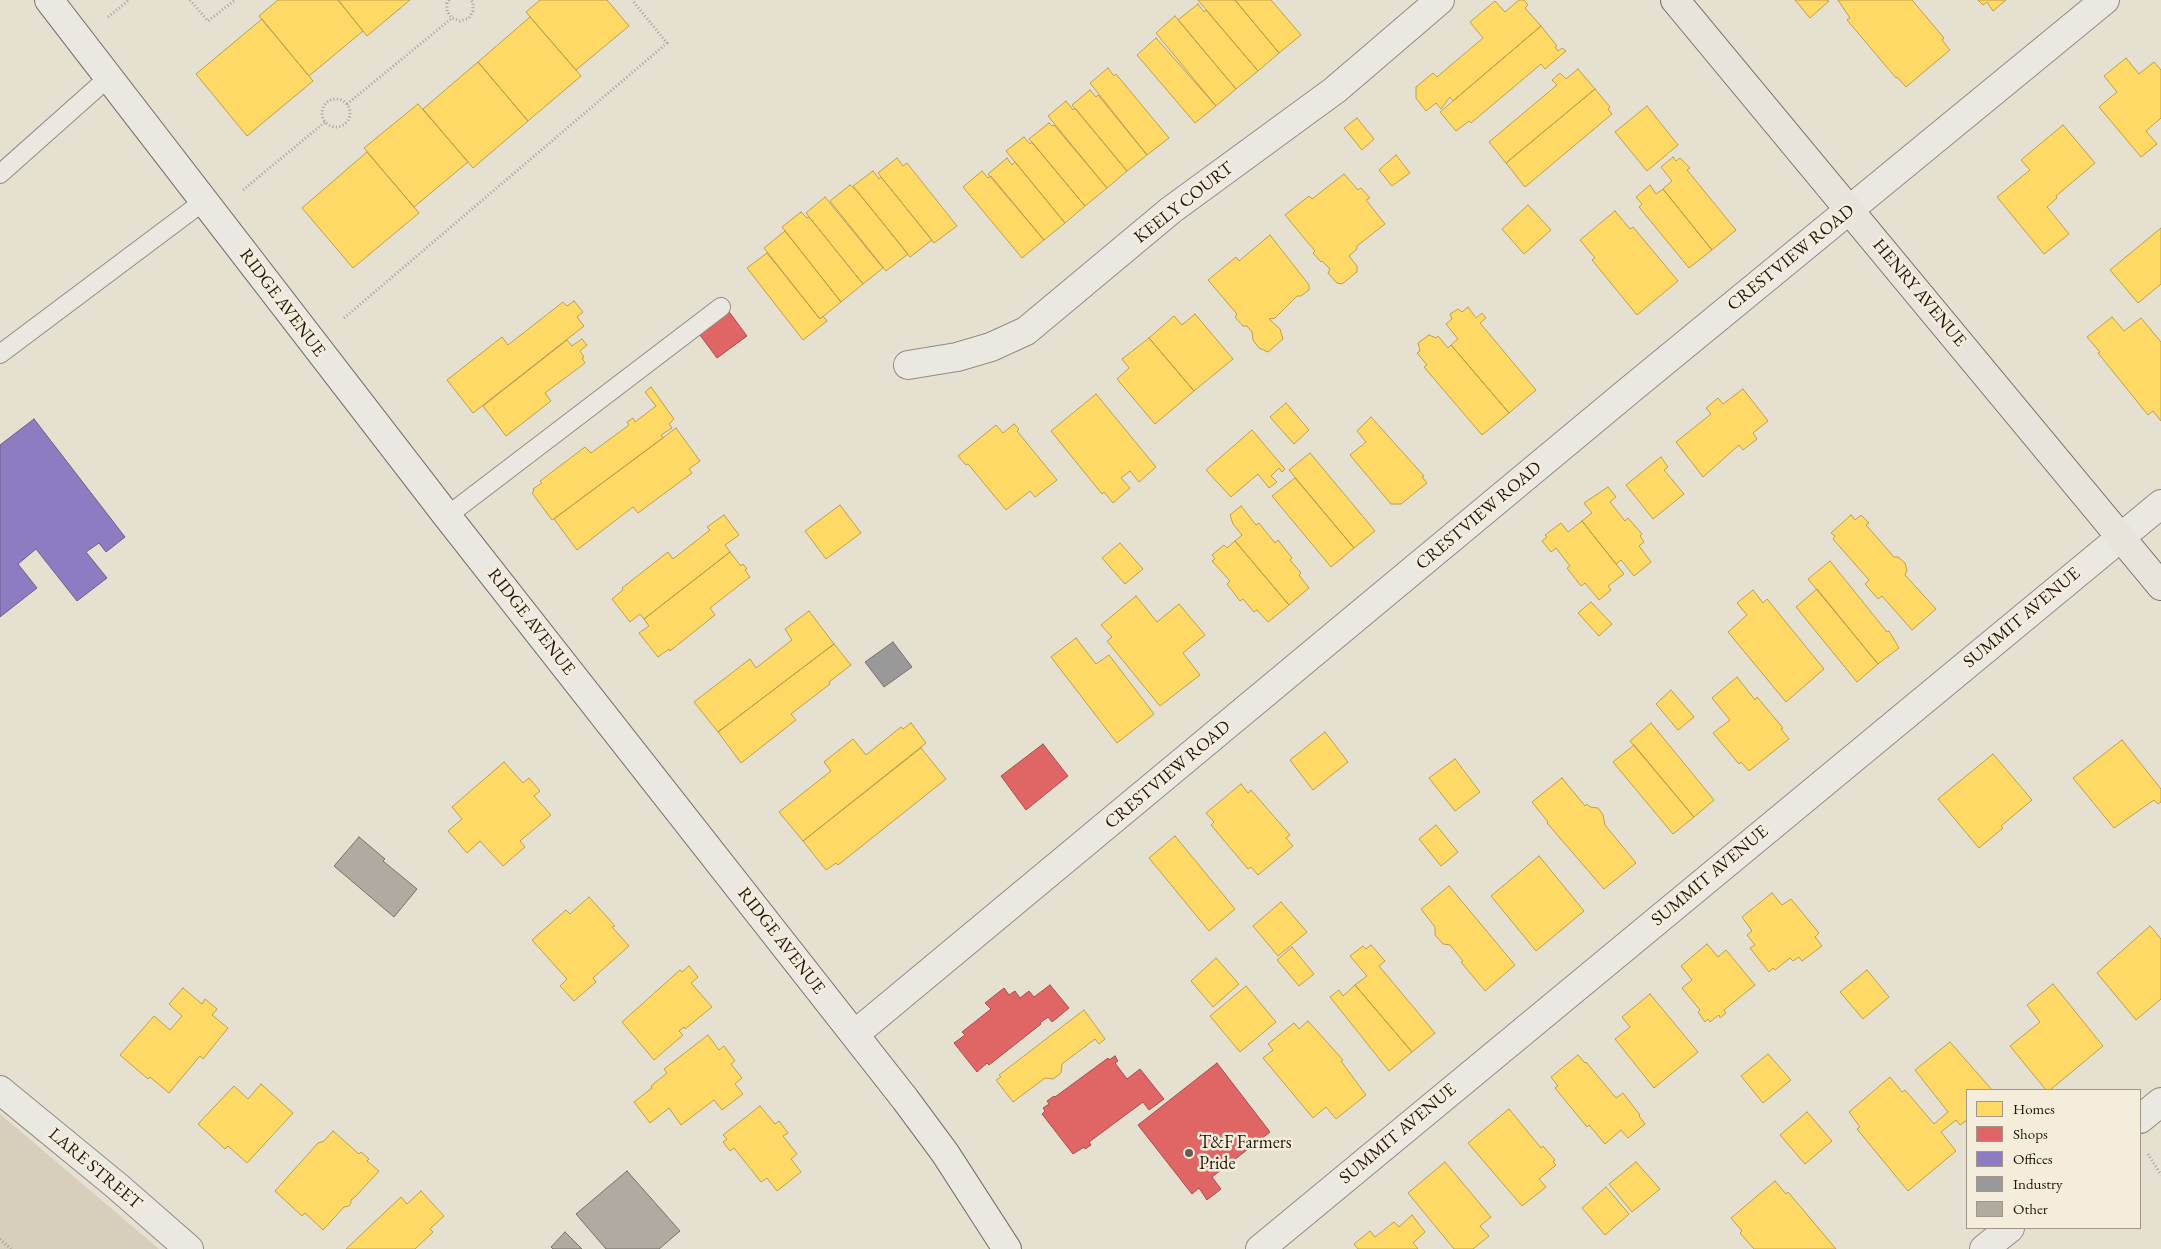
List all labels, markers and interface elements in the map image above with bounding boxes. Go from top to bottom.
street label: KEELY COURT [1130,158,1238,248]
street label: CRESTVIEW ROAD [1723,200,1859,316]
street label: HENRY AVENUE [1868,235,1970,351]
street label: RIDGE AVENUE [234,245,330,361]
street label: CRESTVIEW ROAD [1412,457,1546,575]
street label: SUMMIT AVENUE [1959,563,2085,673]
street label: RIDGE AVENUE [483,564,579,680]
street label: CRESTVIEW ROAD [1101,716,1235,834]
street label: SUMMIT AVENUE [1647,821,1773,931]
street label: RIDGE AVENUE [733,883,829,999]
street label: SUMMIT AVENUE [1335,1079,1461,1189]
legend [1966,1089,2141,1229]
text: Homes [2013,1099,2055,1118]
street label: LARE STREET [44,1124,146,1214]
text: Shops [2013,1124,2048,1143]
place label: T&F Farmers Pride [1199,1132,1291,1174]
marker: T&F Farmers Pride [1183,1147,1195,1159]
text: Offices [2013,1149,2053,1168]
text: Industry [2013,1174,2063,1193]
text: Other [2013,1199,2048,1218]

